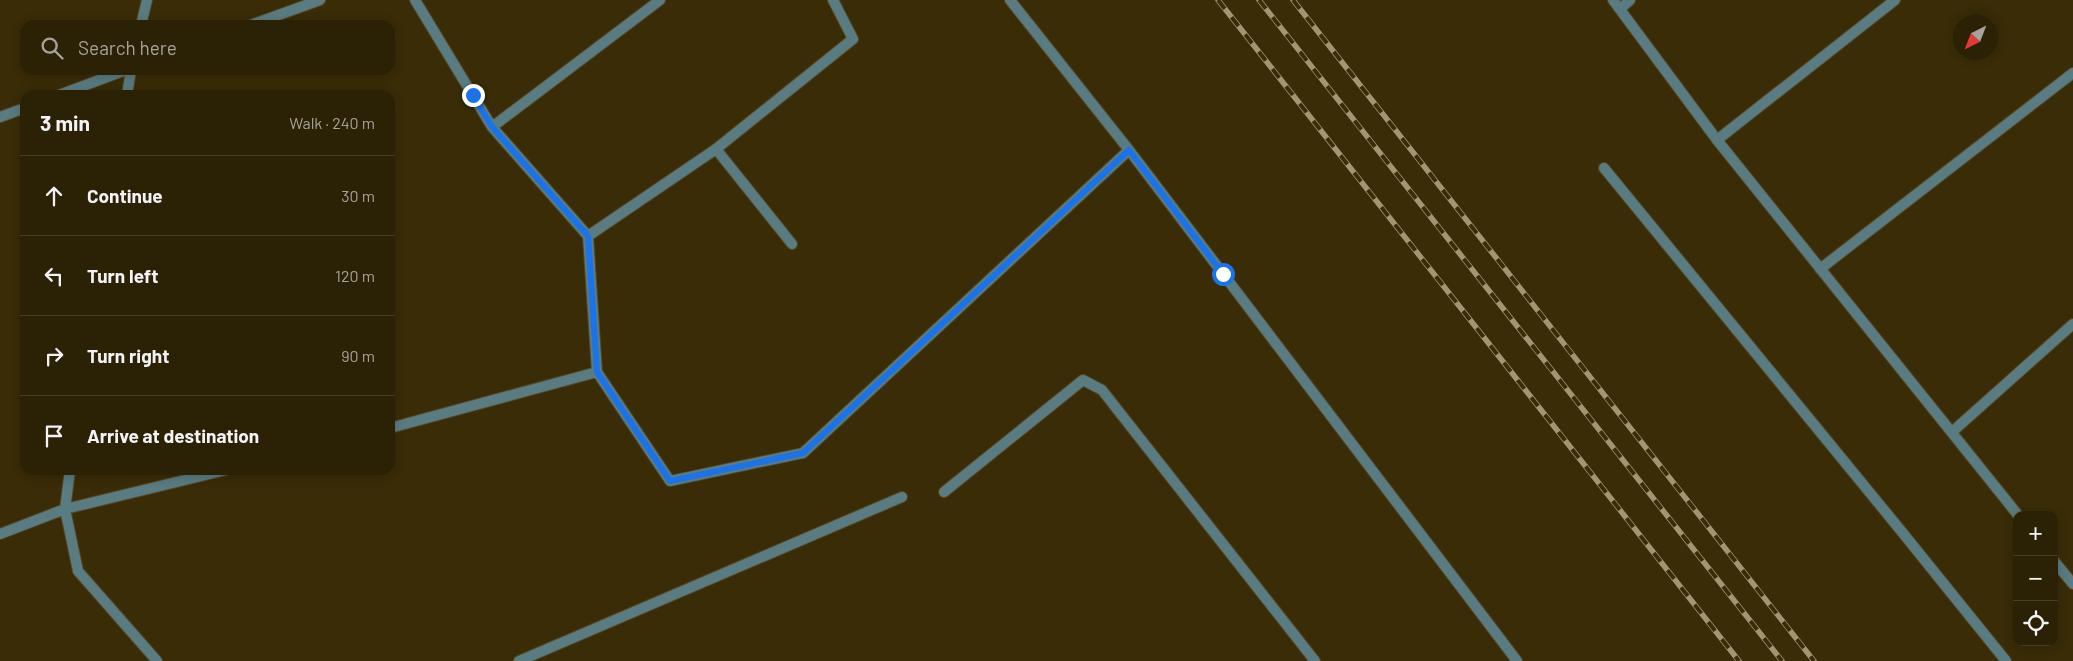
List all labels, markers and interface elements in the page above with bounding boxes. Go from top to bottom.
north arrow [1953,15,1998,60]
search box [20,20,395,75]
icon: search [38,34,66,62]
text: Search here [78,36,177,59]
route end [462,84,485,107]
text: 3 min [40,110,90,135]
text: Walk · 240 m [289,113,375,132]
icon: ahead [40,182,68,210]
text: Continue [87,184,163,207]
text: 30 m [341,186,375,205]
icon: left [40,262,68,290]
route start [1212,263,1235,286]
text: Turn left [87,264,158,287]
text: 120 m [335,266,375,285]
icon: right [40,342,68,370]
text: Turn right [87,344,169,367]
text: 90 m [341,346,375,365]
icon: arrive [40,422,68,450]
text: Arrive at destination [87,424,259,447]
map controls [2013,511,2058,646]
button: + [2013,511,2058,556]
button: − [2013,556,2058,601]
button: locate [2013,601,2058,646]

